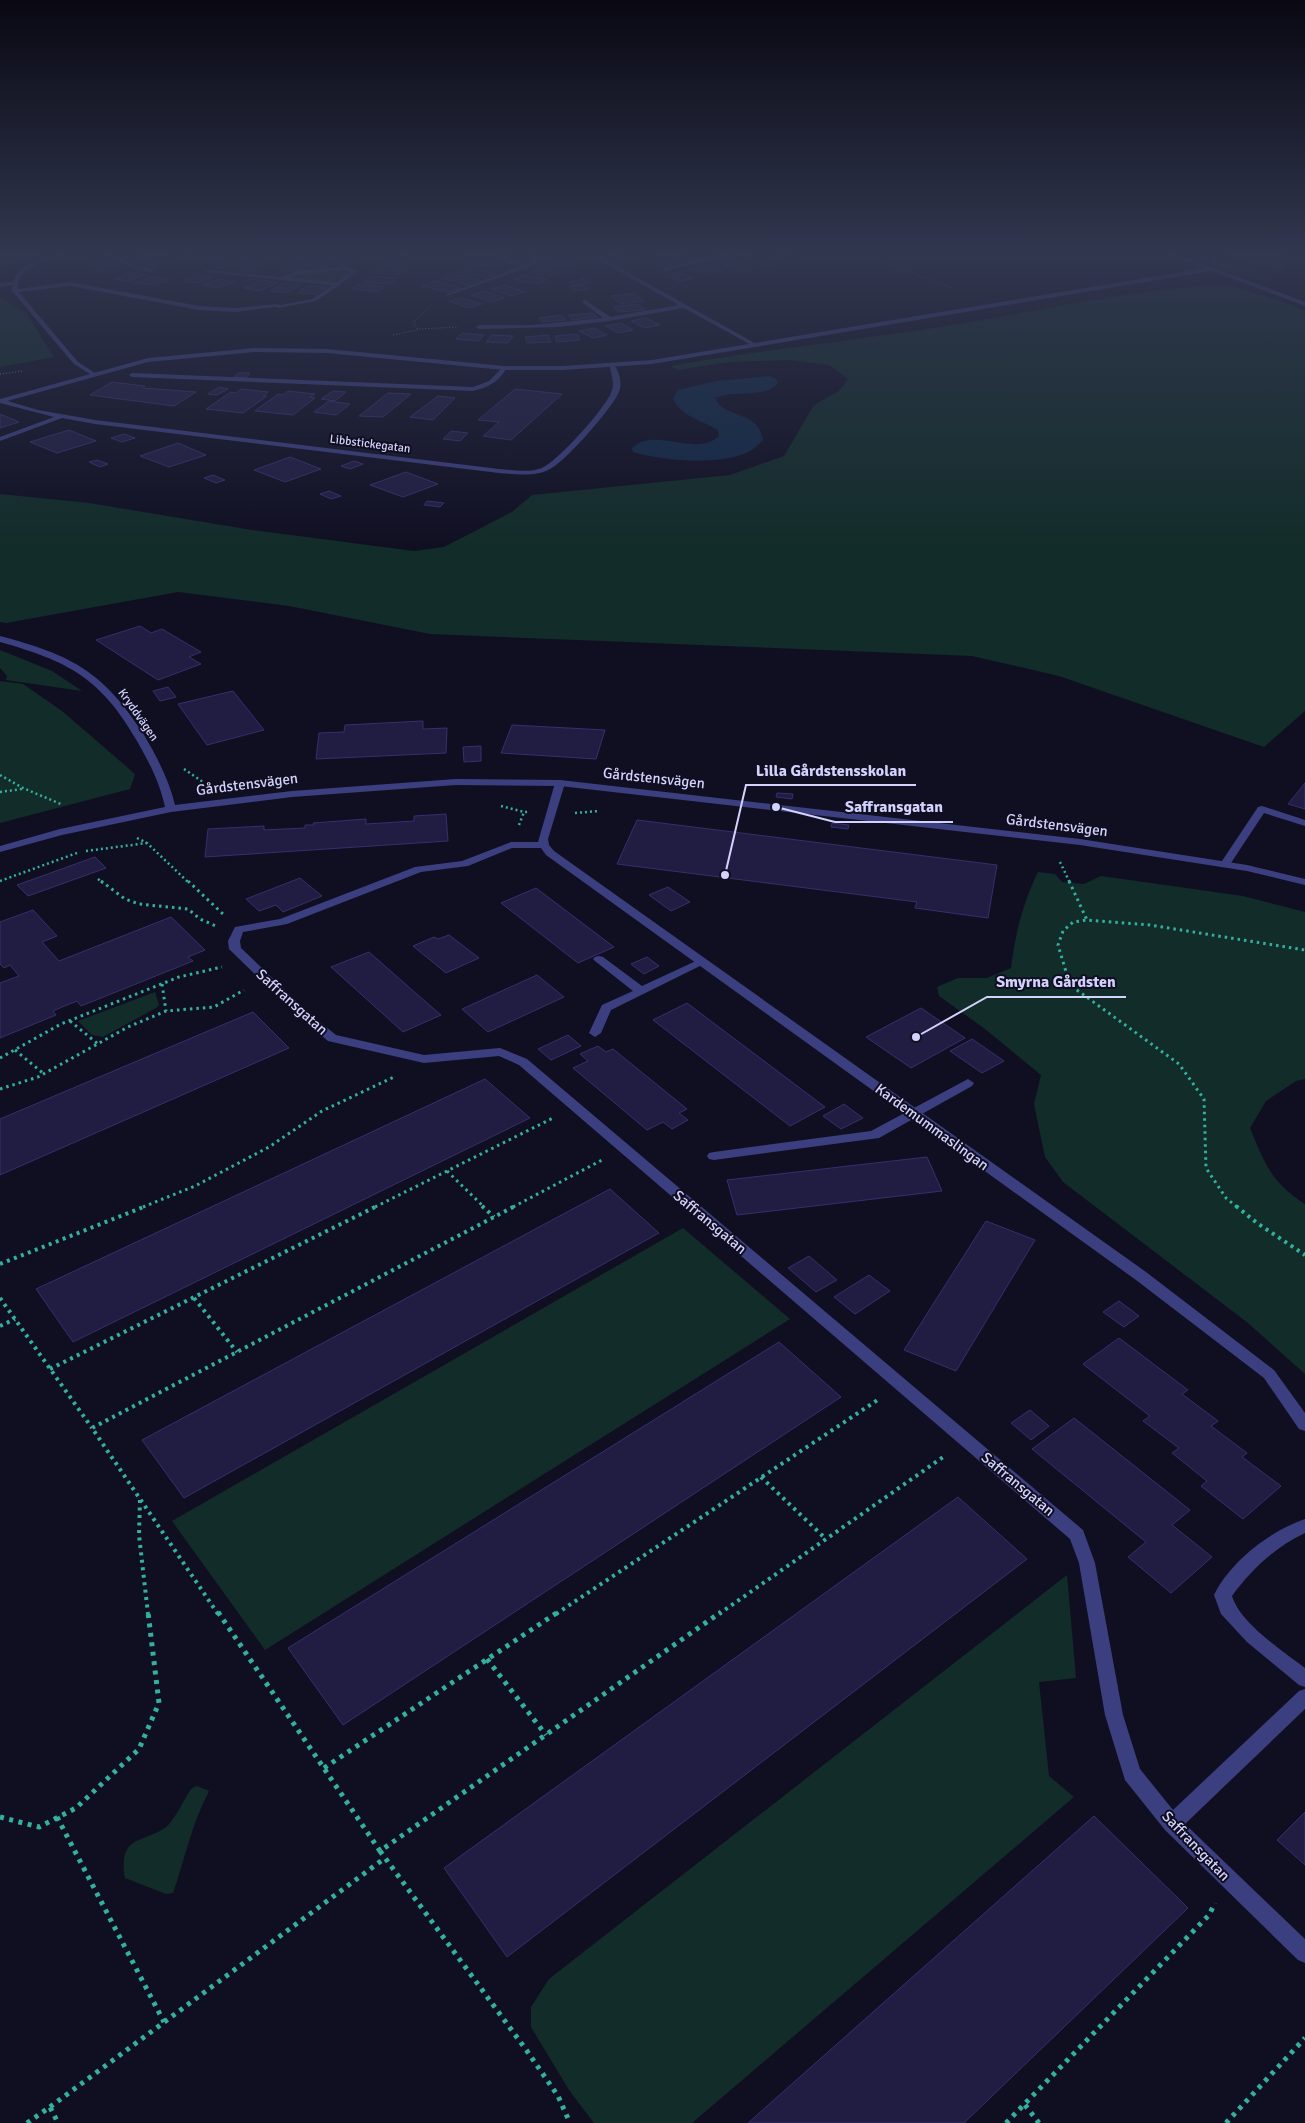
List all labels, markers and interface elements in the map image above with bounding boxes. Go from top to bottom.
street label: Libbstickegatan [329,432,411,456]
street label: Kryddvägen [115,686,161,744]
callout: Lilla Gårdstensskolan [746,754,916,785]
text: Lilla Gårdstensskolan [756,761,906,781]
street label: Gårdstensvägen [602,764,706,792]
street label: Gårdstensvägen [195,769,299,799]
callout: Saffransgatan [835,791,953,822]
text: Saffransgatan [845,797,943,817]
street label: Gårdstensvägen [1005,810,1109,840]
street label: Saffransgatan [253,965,331,1039]
callout: Smyrna Gårdsten [987,966,1126,997]
text: Smyrna Gårdsten [996,972,1116,992]
street label: Kardemummaslingan [872,1080,992,1174]
street label: Saffransgatan [670,1186,750,1258]
street label: Saffransgatan [978,1448,1058,1520]
street label: Saffransgatan [1158,1807,1234,1885]

